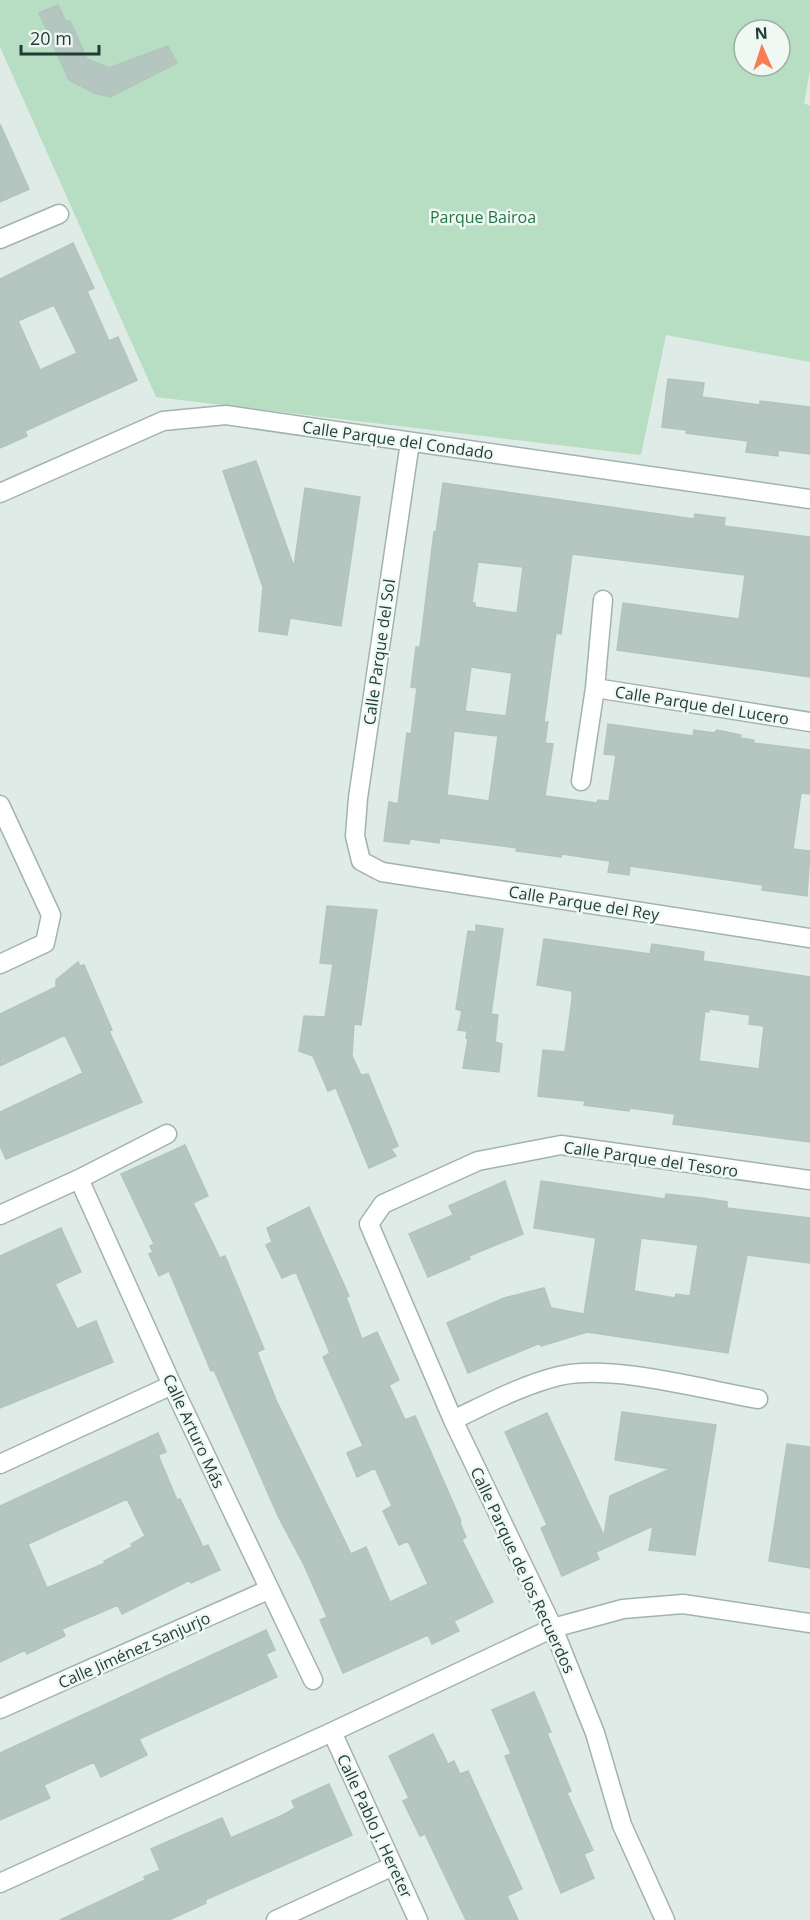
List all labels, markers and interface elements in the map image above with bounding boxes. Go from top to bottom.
scale bar [21,18,99,56]
north arrow [732,18,792,78]
text: N [754,22,768,44]
text: 20 m [30,26,72,50]
park label: Parque Bairoa [430,206,536,228]
street label: Calle Parque del Condado [301,416,495,464]
street label: Calle Parque del Sol [358,577,400,727]
street label: Calle Parque del Lucero [613,680,791,730]
street label: Calle Parque del Rey [507,880,662,926]
street label: Calle Parque del Tesoro [562,1136,740,1182]
street label: Calle Arturo Más [158,1370,230,1492]
street label: Calle Parque de los Recuerdos [465,1463,581,1677]
street label: Calle Jiménez Sanjurjo [54,1607,214,1693]
street label: Calle Pablo J. Hereter [332,1750,418,1902]

